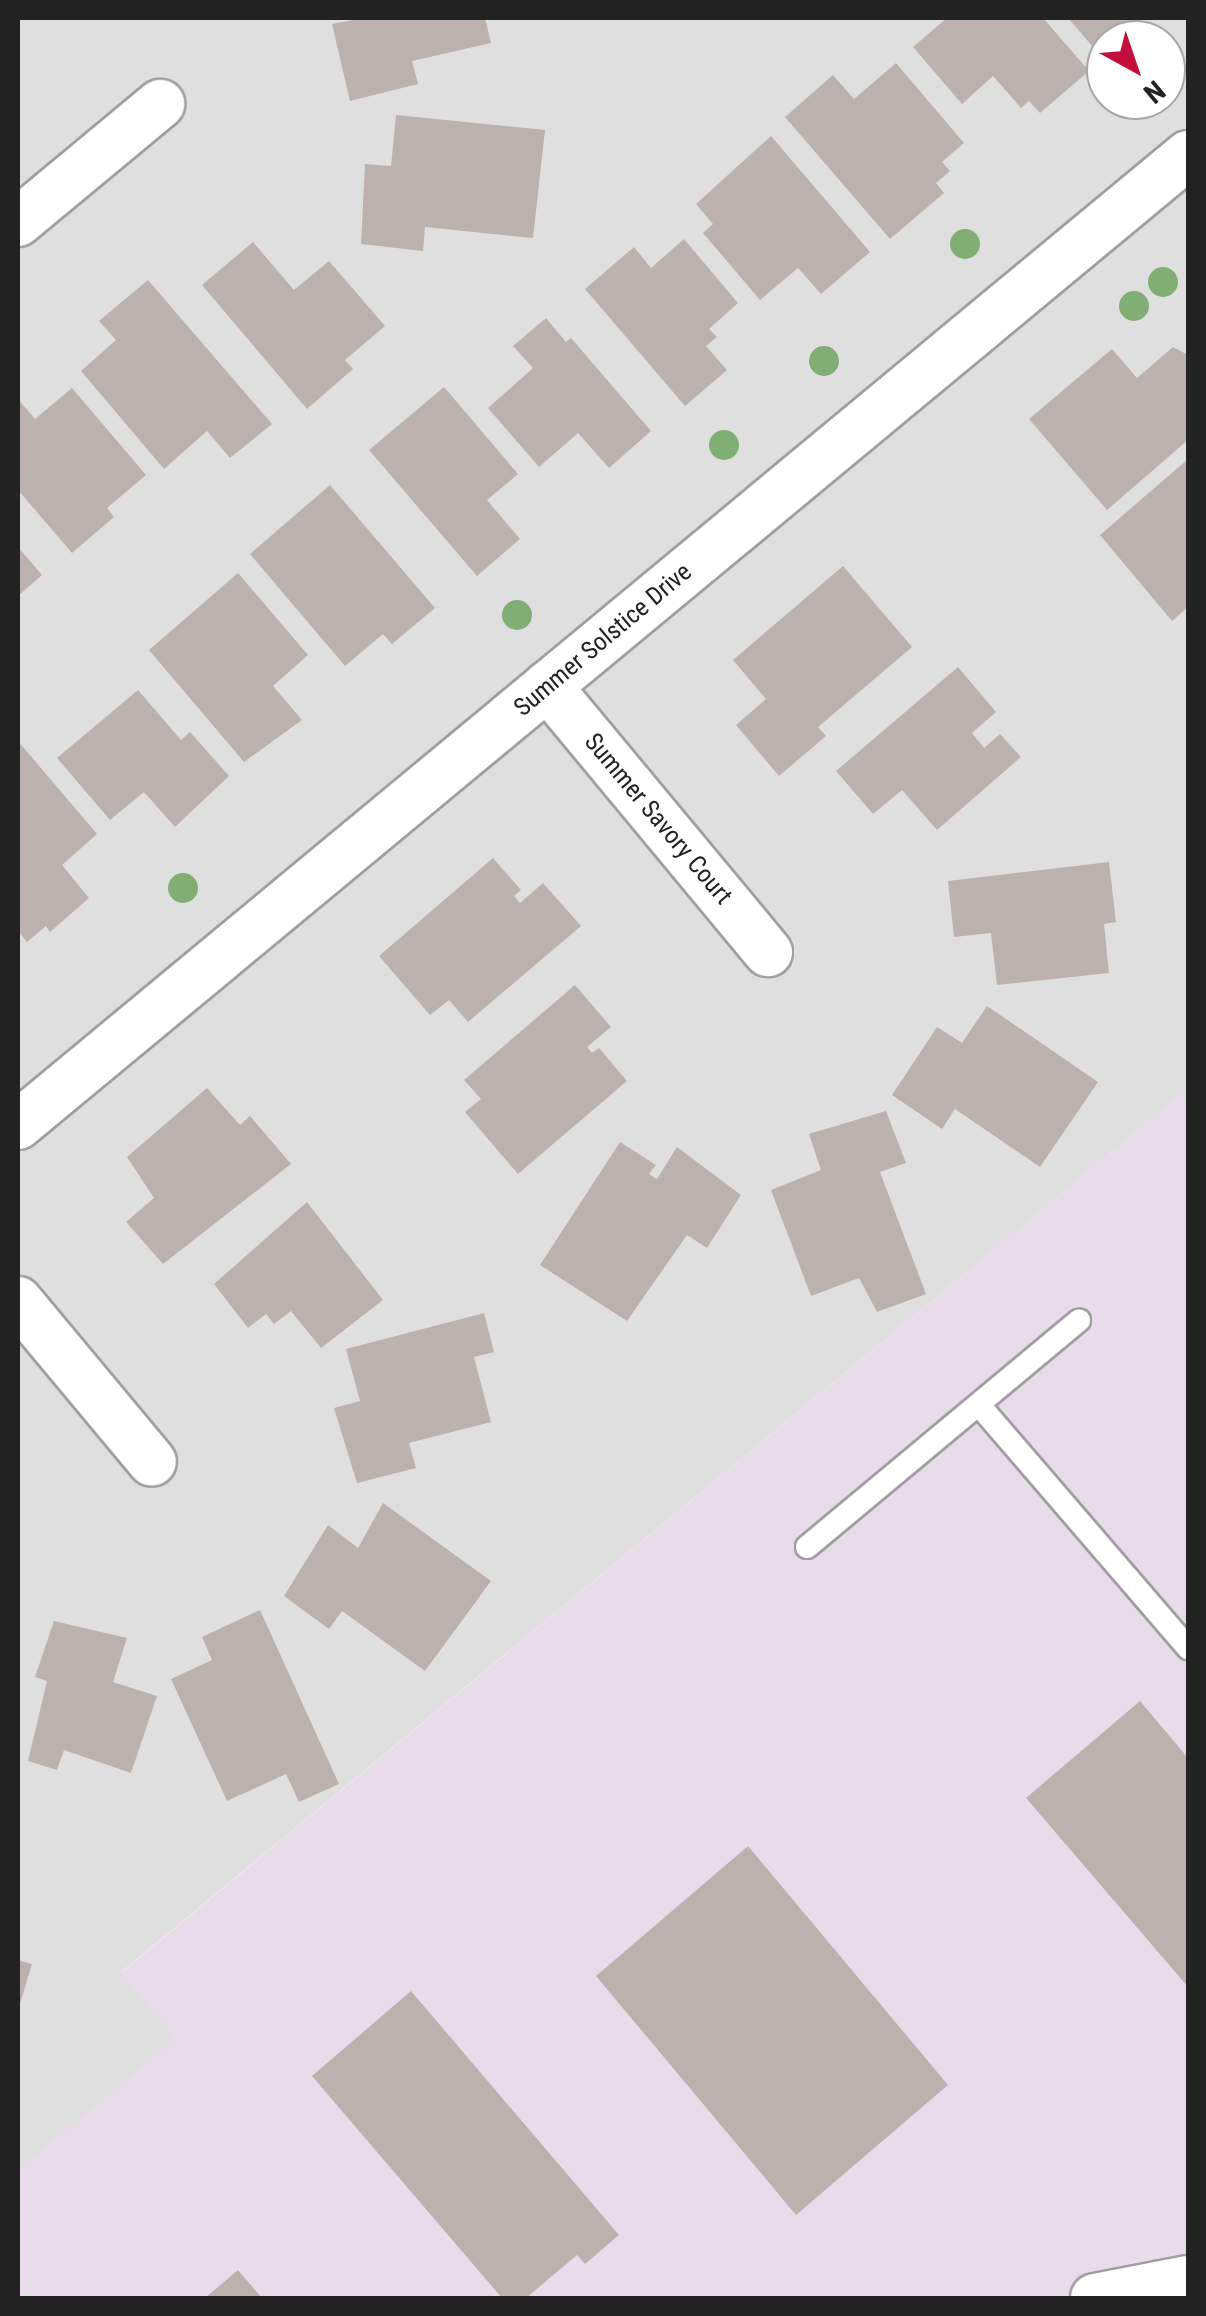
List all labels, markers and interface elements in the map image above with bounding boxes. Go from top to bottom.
north arrow [1086,20,1186,120]
text: N [1137,74,1171,110]
street label: Summer Solstice Drive [508,557,698,723]
street label: Summer Savory Court [578,727,738,911]

